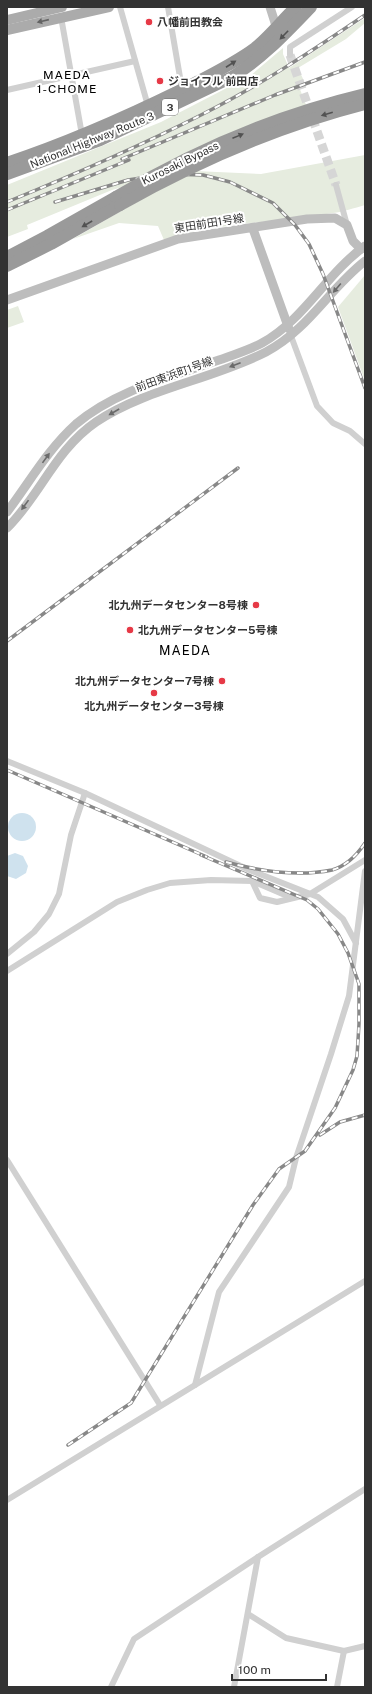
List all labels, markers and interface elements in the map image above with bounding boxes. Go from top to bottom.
place label: 八幡前田教会 [157,16,223,28]
marker: 八幡前田教会 [144,17,154,27]
one-way arrow [37,19,50,25]
one-way arrow [279,30,289,40]
one-way arrow [226,60,236,68]
district label: MAEDA 1-CHOME [37,68,97,96]
place label: ジョイフル 前田店 [168,75,258,87]
marker: ジョイフル 前田店 [155,76,165,86]
road number: 3 [162,99,178,115]
street label: National Highway Route 3 [28,110,156,170]
one-way arrow [321,111,333,117]
one-way arrow [233,132,245,138]
street label: Kurosaki Bypass [140,139,221,187]
street label: 東田前田1号線 [173,212,245,234]
one-way arrow [81,221,93,228]
one-way arrow [333,282,342,293]
street label: 前田東浜町1号線 [134,354,214,394]
one-way arrow [229,362,241,368]
one-way arrow [108,409,120,416]
one-way arrow [42,453,50,463]
one-way arrow [21,499,29,510]
place label: 北九州データセンター8号棟 [109,599,248,611]
marker: 北九州データセンター8号棟 [251,600,261,610]
place label: 北九州データセンター5号棟 [138,624,277,636]
marker: 北九州データセンター5号棟 [125,625,135,635]
district label: MAEDA [159,643,211,658]
place label: 北九州データセンター7号棟 [75,675,214,687]
marker: 北九州データセンター7号棟 [217,676,227,686]
marker: 北九州データセンター3号棟 [149,688,159,698]
place label: 北九州データセンター3号棟 [84,700,224,712]
scale bar [232,1656,326,1682]
text: 100 m [238,1663,271,1677]

